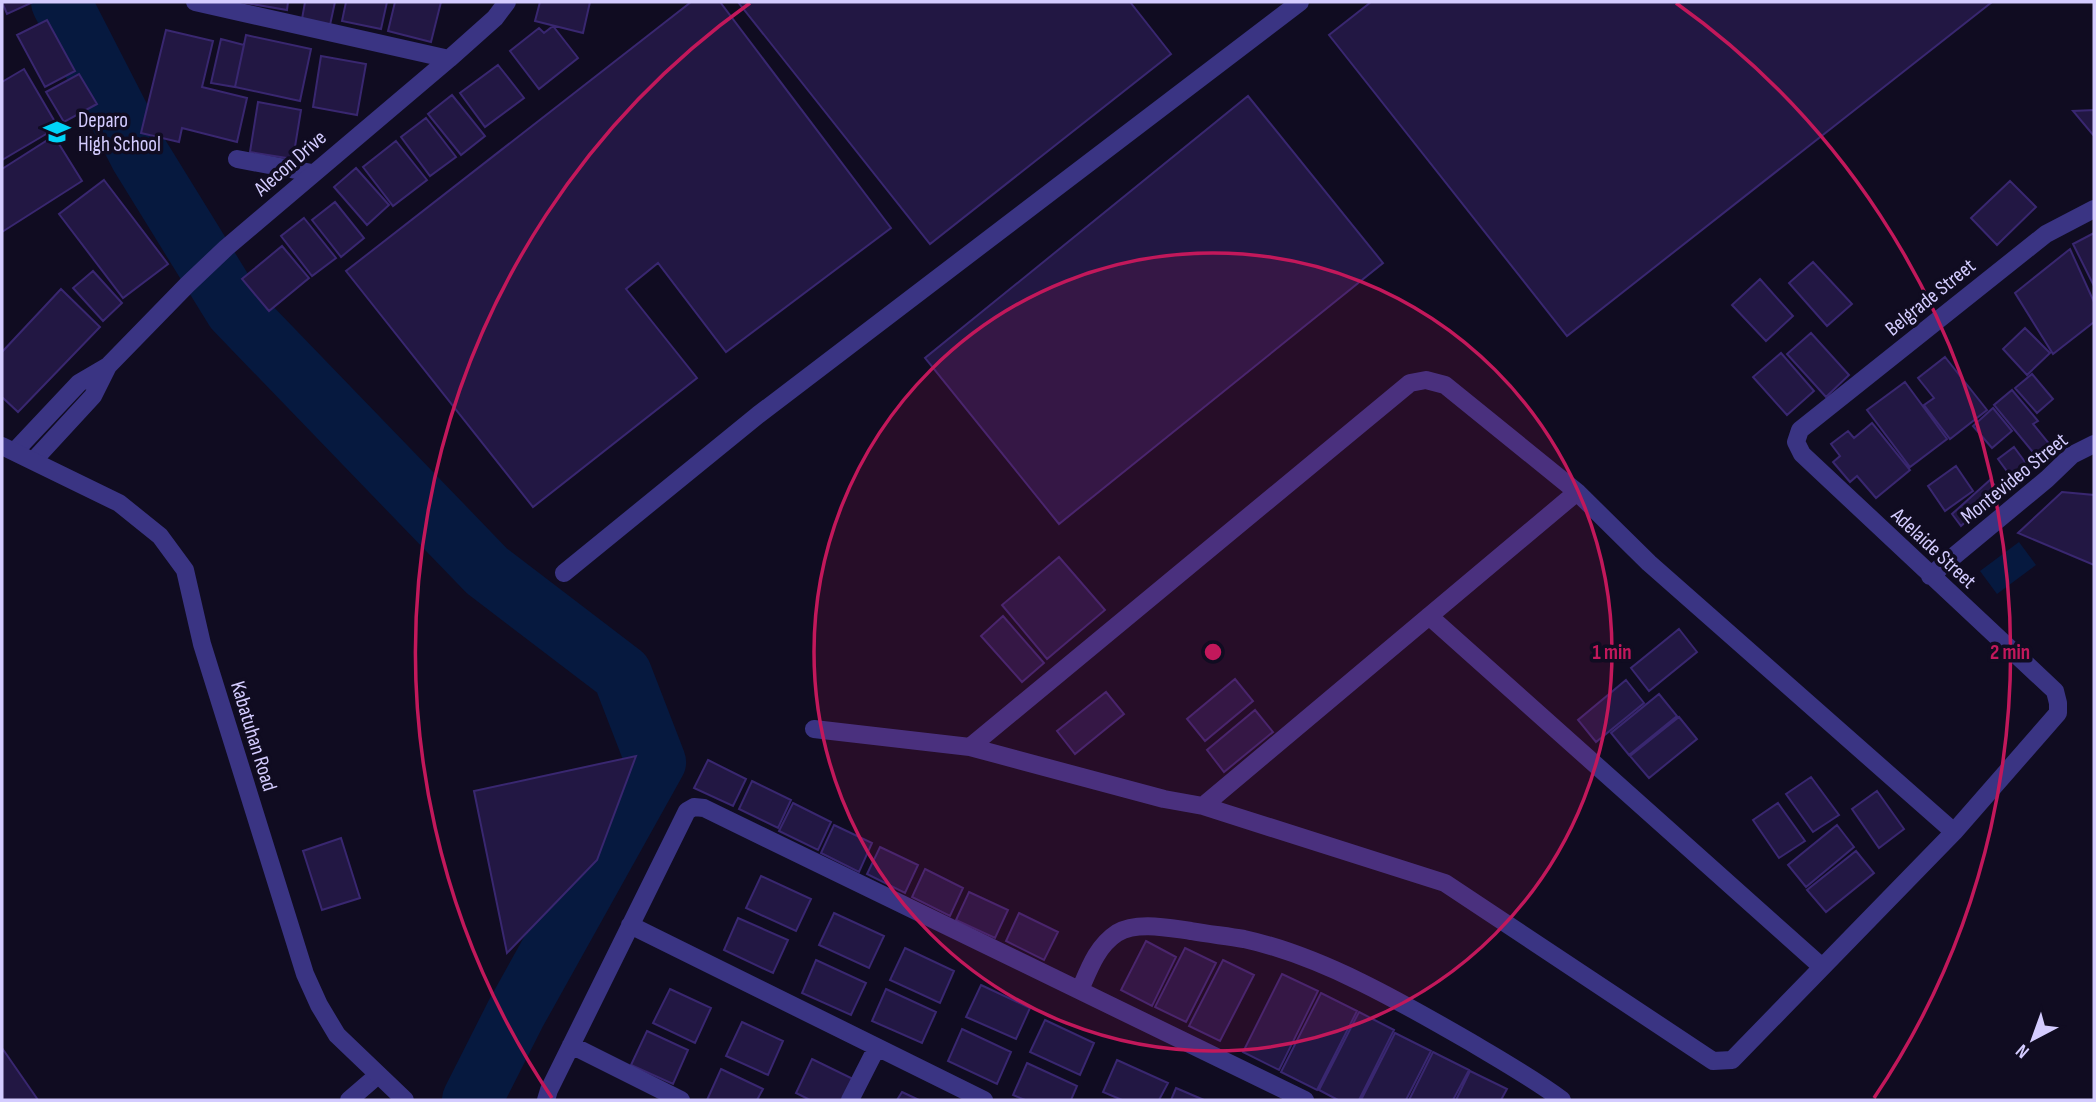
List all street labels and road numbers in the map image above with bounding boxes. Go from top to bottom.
street label: Alecon Drive [248,125,332,202]
street label: Belgrade Street [1880,253,1980,341]
street label: Montevideo Street [1956,428,2073,529]
street label: Adelaide Street [1885,502,1981,594]
street label: Kabatuhan Road [225,678,282,794]

